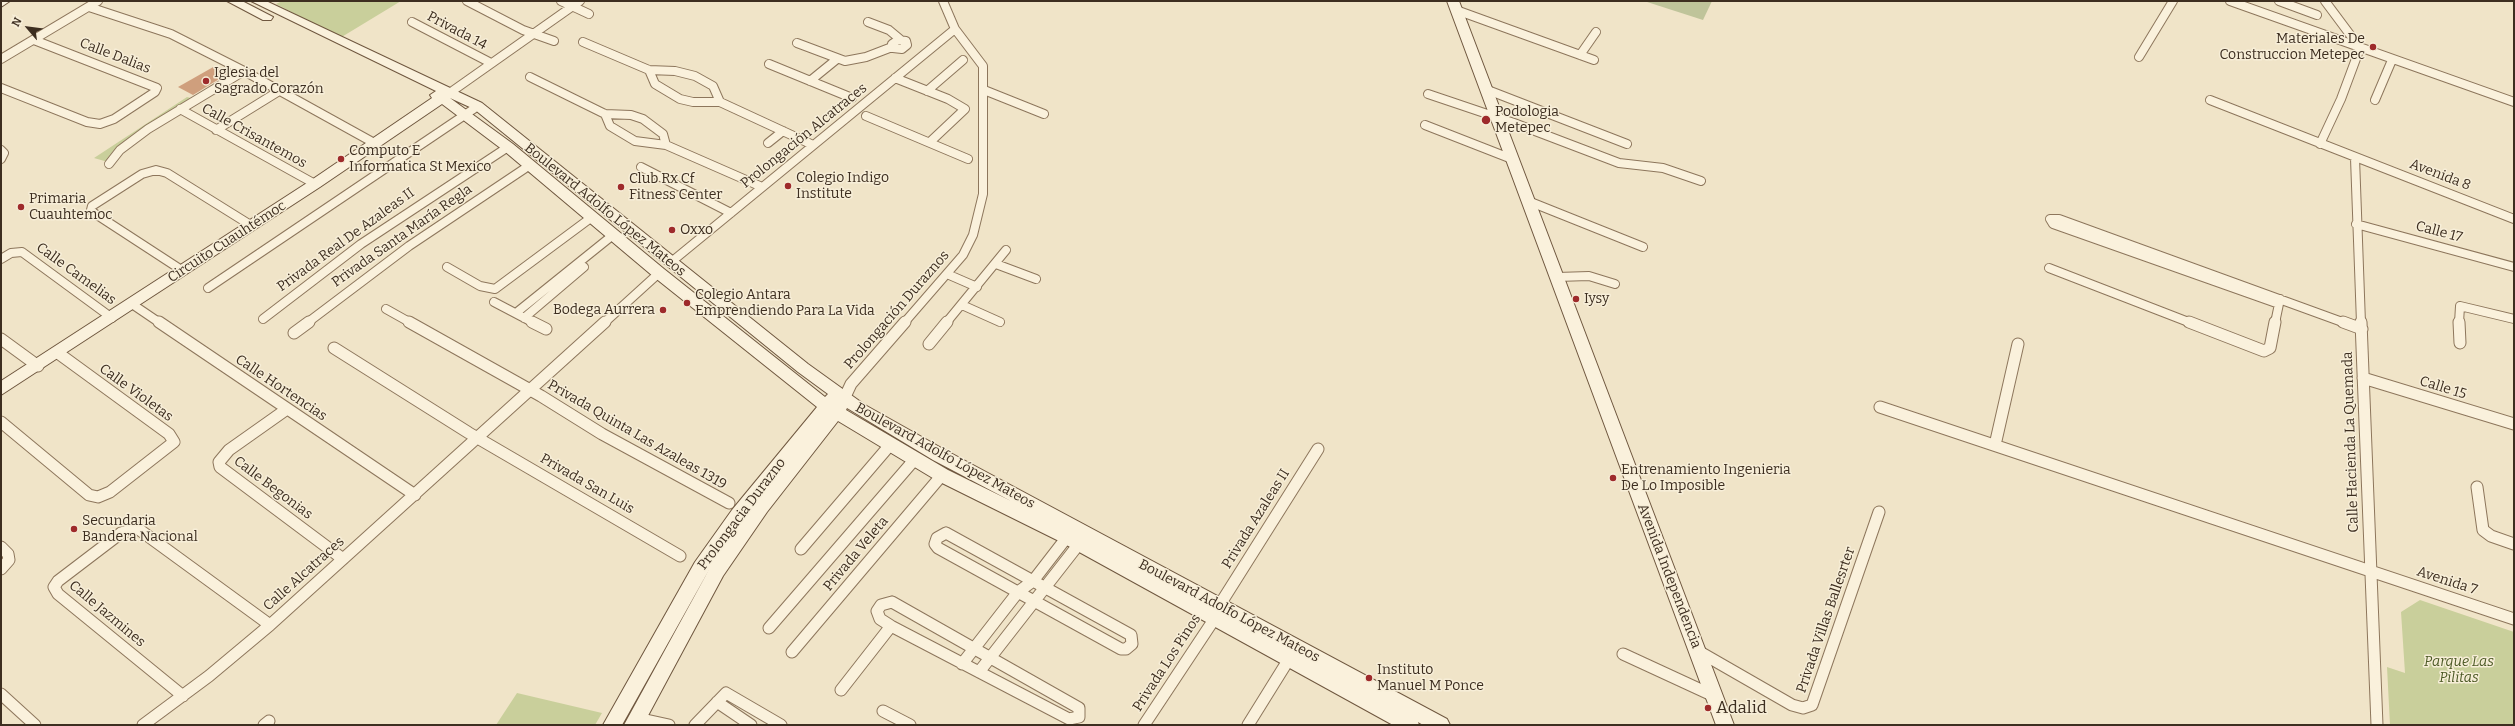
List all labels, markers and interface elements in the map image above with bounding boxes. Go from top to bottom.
north arrow [8,8,48,48]
street label: Privada 14 [424,8,490,54]
text: N [9,15,25,29]
place label: Materiales De Construccion Metepec [2219,31,2365,64]
street label: Calle Dalias [77,35,153,77]
marker: Materiales De Construccion Metepec [2368,42,2378,52]
place label: Iglesia del Sagrado Corazón [214,65,324,98]
marker: Iglesia del Sagrado Corazón [201,76,211,86]
street label: Prolongación Alcatraces [738,80,870,192]
street label: Calle Crisantemos [199,100,309,172]
place label: Podologia Metepec [1495,104,1559,136]
marker: Podologia Metepec [1480,114,1492,126]
street label: Boulevard Adolfo López Mateos [521,140,689,280]
place label: Computo E Informatica St Mexico [349,143,491,176]
marker: Computo E Informatica St Mexico [336,154,346,164]
street label: Avenida 8 [2407,156,2473,194]
place label: Colegio Indigo Institute [796,170,889,202]
place label: Club Rx Cf Fitness Center [629,171,722,204]
street label: Privada Santa María Regla [329,181,475,291]
marker: Colegio Indigo Institute [783,181,793,191]
marker: Club Rx Cf Fitness Center [616,182,626,192]
street label: Privada Real De Azaleas II [274,185,418,295]
place label: Primaria Cuauhtemoc [29,191,112,224]
street label: Circuito Cuauhtémoc [165,197,289,287]
marker: Primaria Cuauhtemoc [16,202,26,212]
street label: Calle 17 [2414,218,2464,246]
place label: Oxxo [680,222,713,238]
marker: Oxxo [667,225,677,235]
street label: Calle Camelias [33,239,119,309]
street label: Prolongación Duraznos [841,247,953,373]
place label: Colegio Antara Emprendiendo Para La Vida [695,287,875,320]
place label: Iysy [1584,291,1609,307]
marker: Iysy [1571,294,1581,304]
marker: Colegio Antara Emprendiendo Para La Vida [682,298,692,308]
place label: Bodega Aurrera [553,302,655,318]
marker: Bodega Aurrera [658,305,668,315]
street label: Calle Hortencias [232,351,330,425]
street label: Calle Hacienda La Quemada [2339,351,2363,533]
street label: Calle Violetas [96,361,176,425]
street label: Calle 15 [2418,373,2468,403]
street label: Privada Quinta Las Azaleas 1319 [544,377,730,493]
street label: Boulevard Adolfo López Mateos [852,400,1038,512]
street label: Privada San Luis [537,450,637,518]
street label: Calle Begonias [230,453,316,523]
street label: Prolongacia Durazno [695,455,789,573]
place label: Entrenamiento Ingenieria De Lo Imposible [1621,462,1791,494]
street label: Privada Azaleas II [1219,466,1293,572]
marker: Entrenamiento Ingenieria De Lo Imposible [1608,473,1618,483]
street label: Avenida Independencia [1634,501,1704,651]
place label: Secundaria Bandera Nacional [82,513,198,546]
street label: Privada Veleta [820,513,892,595]
marker: Secundaria Bandera Nacional [69,524,79,534]
street label: Calle Alcatraces [260,533,348,615]
street label: Privada Villas Ballesrter [1793,545,1859,695]
street label: Boulevard Adolfo López Mateos [1136,556,1322,666]
street label: Avenida 7 [2415,563,2479,599]
street label: Calle Jazmines [65,577,149,651]
street label: Privada Los Pinos [1129,611,1205,715]
park label: Parque Las Pilitas [2424,654,2494,686]
place label: Instituto Manuel M Ponce [1377,662,1484,694]
marker: Instituto Manuel M Ponce [1364,673,1374,683]
place label: Adalid [1716,698,1767,718]
marker: Adalid [1703,703,1713,713]

